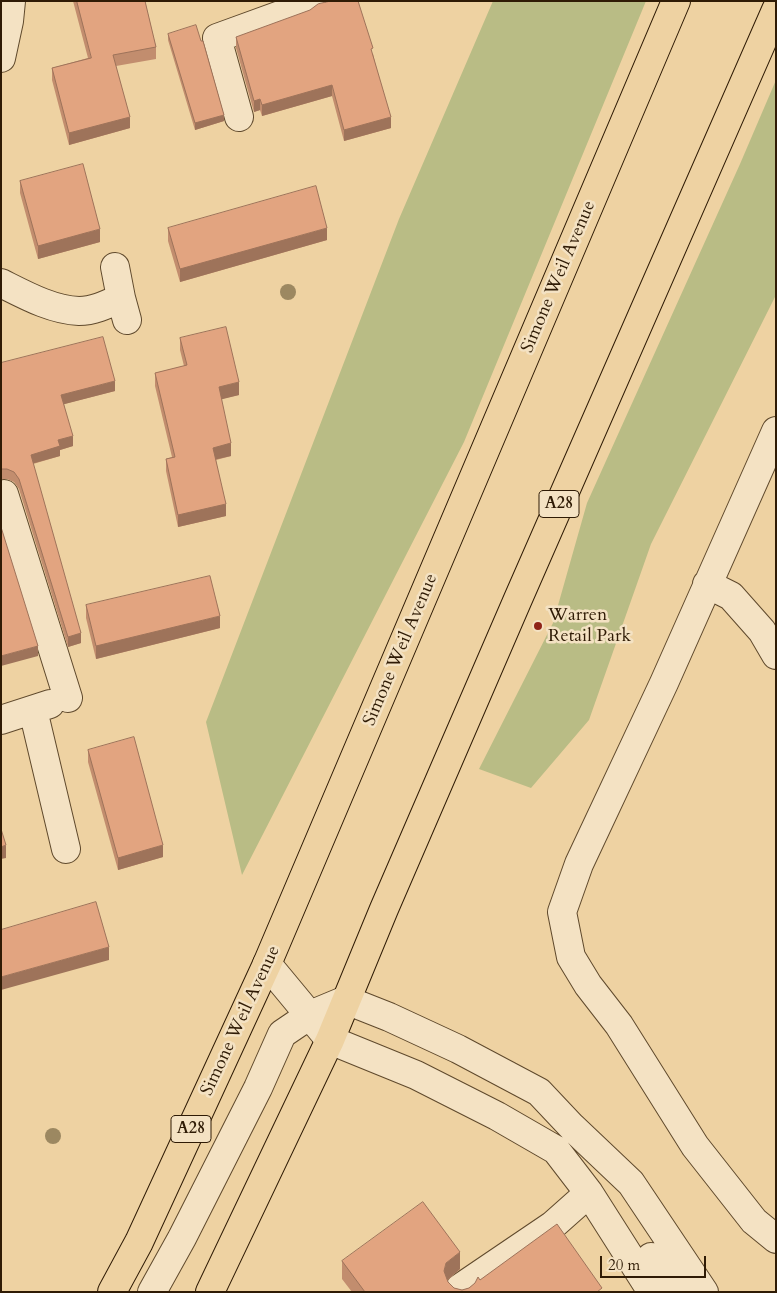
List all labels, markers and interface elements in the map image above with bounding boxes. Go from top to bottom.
street label: Simone Weil Avenue [517,198,601,356]
road number: A28 [539,490,579,518]
street label: Simone Weil Avenue [359,571,443,729]
place label: Warren Retail Park [548,605,631,648]
marker: Warren Retail Park [532,620,544,632]
street label: Simone Weil Avenue [197,942,285,1100]
road number: A28 [171,1116,211,1142]
scale bar [602,1246,708,1278]
text: 20 m [608,1255,640,1275]

